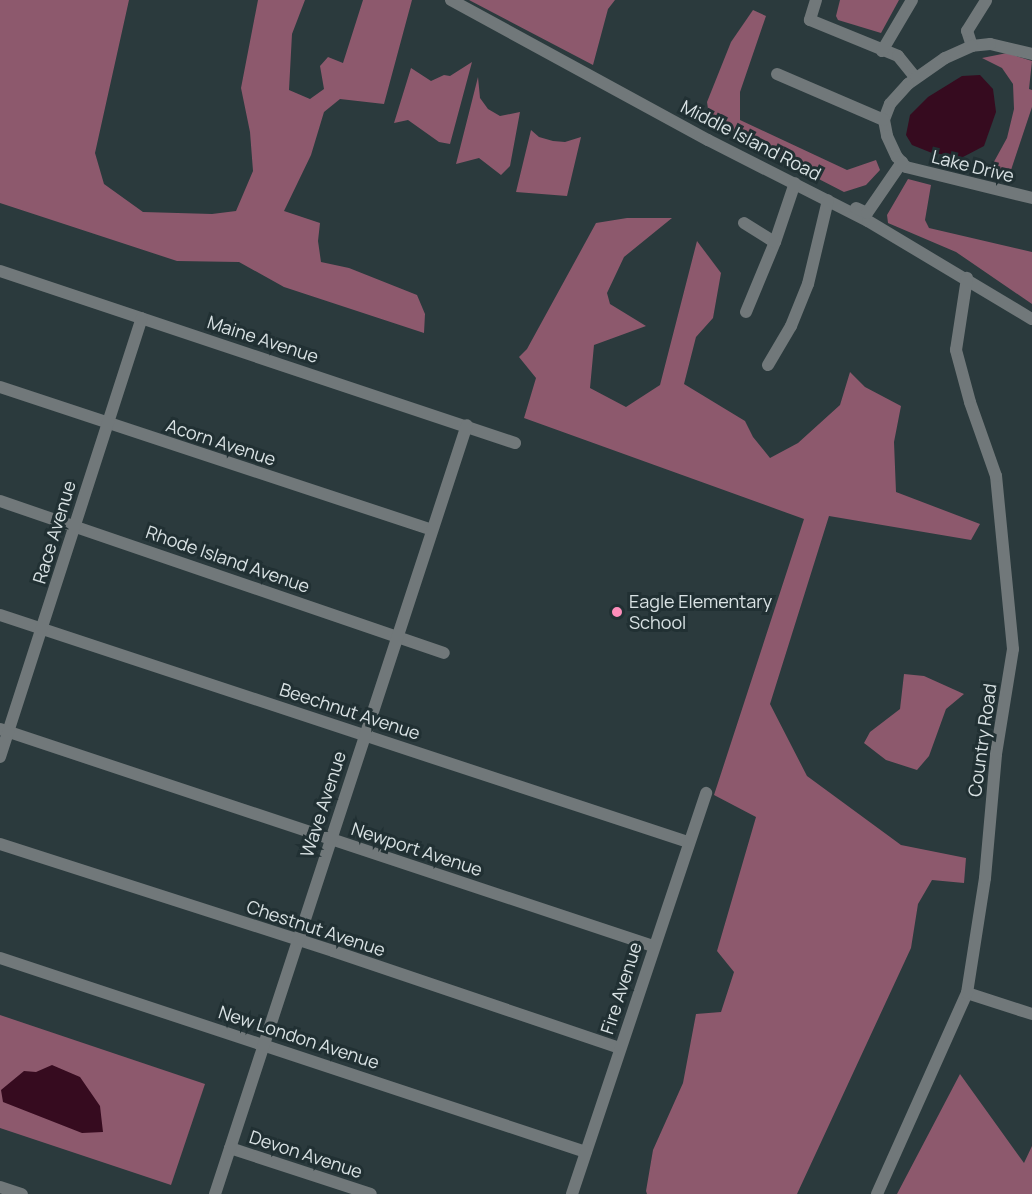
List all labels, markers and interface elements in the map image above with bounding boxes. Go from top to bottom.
street label: Middle Island Road [677,95,825,185]
street label: Lake Drive [930,145,1016,187]
street label: Maine Avenue [205,311,321,367]
street label: Acorn Avenue [163,414,279,470]
street label: Race Avenue [28,478,80,586]
street label: Rhode Island Avenue [143,521,313,597]
place label: Eagle Elementary School [629,591,772,634]
marker: Eagle Elementary School [610,605,624,619]
street label: Beechnut Avenue [277,678,423,744]
street label: Country Road [963,682,1001,798]
street label: Wave Avenue [296,748,350,860]
street label: Newport Avenue [349,818,485,880]
street label: Chestnut Avenue [244,895,388,961]
street label: Fire Avenue [596,939,646,1037]
street label: New London Avenue [216,1001,382,1073]
street label: Devon Avenue [247,1126,365,1182]

